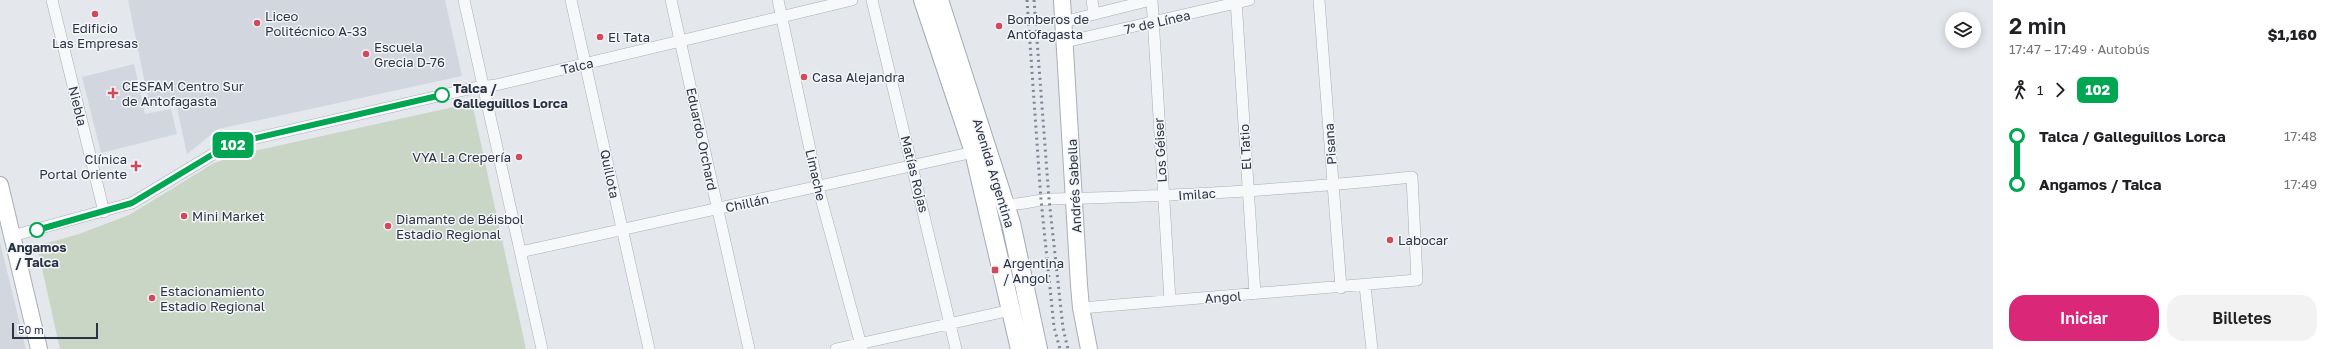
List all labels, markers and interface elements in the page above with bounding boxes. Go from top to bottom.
street label: 7º de Línea [1122,7,1192,37]
place label: Liceo Politécnico A-33 [265,8,367,39]
marker: Edificio Las Empresas [90,9,100,19]
place label: Bomberos de Antofagasta [1007,11,1089,42]
map controls [1945,12,1981,48]
button: layers [1945,12,1981,48]
text: 2 min [2009,12,2066,39]
marker: Liceo Politécnico A-33 [252,18,262,28]
place label: Edificio Las Empresas [52,20,138,51]
marker: Bomberos de Antofagasta [994,21,1004,31]
text: $1,160 [2267,25,2317,43]
place label: El Tata [608,29,650,45]
marker: El Tata [595,32,605,42]
place label: Escuela Grecia D-76 [374,39,445,70]
text: 17:47 – 17:49 · Autobús [2009,41,2150,57]
marker: Escuela Grecia D-76 [361,49,371,59]
street label: Talca [559,55,595,77]
place label: Casa Alejandra [812,69,905,85]
marker: Casa Alejandra [799,72,809,82]
place label: CESFAM Centro Sur de Antofagasta [122,78,244,109]
icon: walk [2009,79,2031,101]
icon: forward [2049,79,2071,101]
place label: Talca / Galleguillos Lorca [453,80,568,111]
text: 102 [2085,81,2110,98]
text: 1 [2037,82,2043,98]
street label: Niebla [65,84,91,128]
street label: Eduardo Orchard [683,86,721,192]
marker: CESFAM Centro Sur de Antofagasta [107,87,119,99]
marker: Talca / Galleguillos Lorca [434,87,450,103]
street label: Avenida Argentina [970,116,1018,230]
street label: Los Géiser [1150,117,1170,183]
street label: El Tatio [1236,123,1254,170]
street label: Pisana [1321,123,1339,165]
text: Talca / Galleguillos Lorca [2039,127,2226,145]
text: 17:48 [2284,128,2317,144]
line badge: 102 [210,132,256,158]
street label: Matías Rojas [898,134,932,214]
text: 102 [221,136,245,153]
street label: Andrés Sabella [1064,139,1084,233]
street label: Quillota [597,148,623,200]
street label: Limache [802,148,830,202]
place label: VYA La Crepería [412,149,511,165]
place label: Clínica Portal Oriente [39,151,127,182]
marker: VYA La Crepería [514,152,524,162]
marker: Clínica Portal Oriente [130,160,142,172]
text: Angamos / Talca [2039,175,2161,193]
text: 17:49 [2284,176,2317,192]
street label: Imilac [1178,185,1216,203]
street label: Chillán [724,191,770,215]
place label: Mini Market [192,208,265,224]
marker: Mini Market [179,211,189,221]
place label: Diamante de Béisbol Estadio Regional [396,211,524,242]
marker: Diamante de Béisbol Estadio Regional [383,221,393,231]
marker: Angamos / Talca [29,222,45,238]
place label: Labocar [1398,232,1448,248]
marker: Labocar [1385,235,1395,245]
place label: Angamos / Talca [7,239,67,270]
place label: Argentina / Angol [1003,255,1064,286]
marker: Argentina / Angol [990,265,1000,275]
place label: Estacionamiento Estadio Regional [160,283,265,314]
street label: Angol [1204,288,1242,306]
marker: Estacionamiento Estadio Regional [147,293,157,303]
button: Iniciar [2009,295,2159,341]
button: Billetes [2167,295,2317,341]
scale bar [12,321,98,340]
text: 50 m [18,323,44,336]

